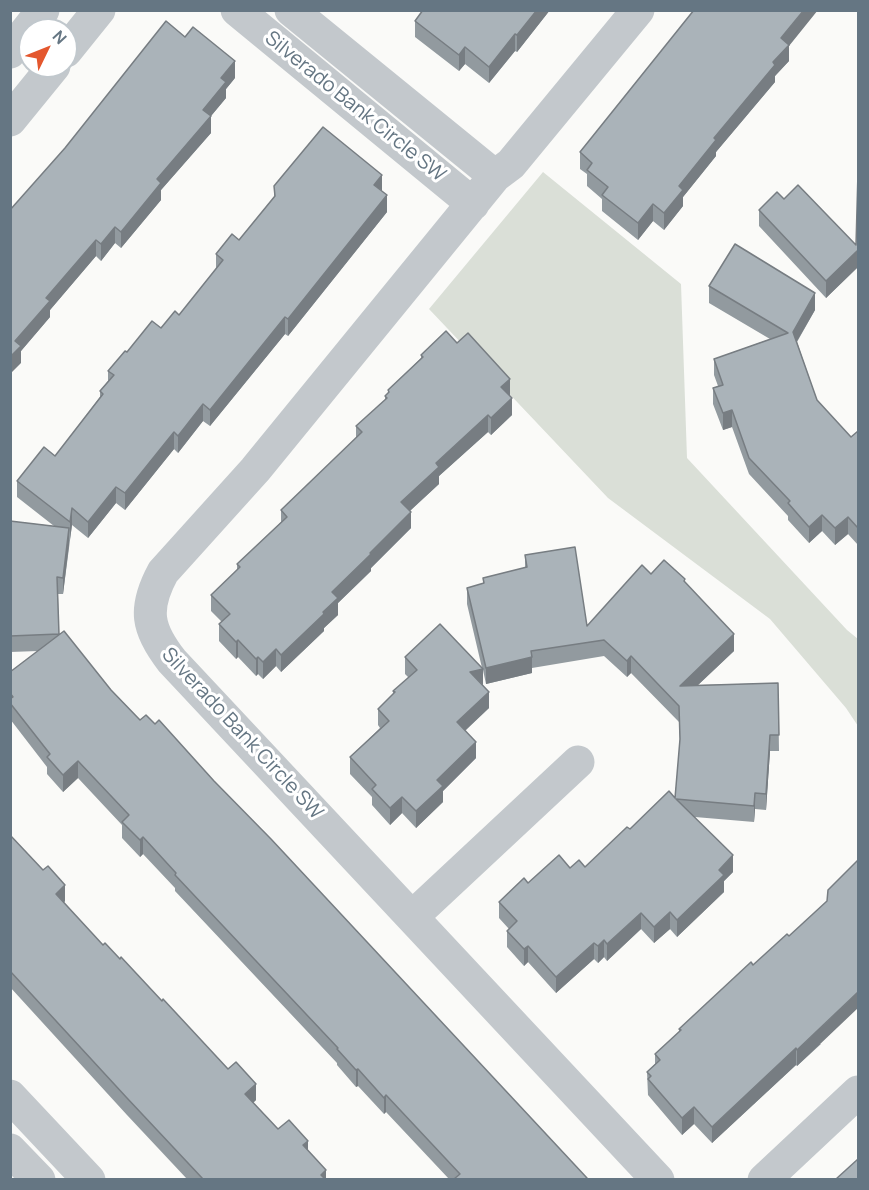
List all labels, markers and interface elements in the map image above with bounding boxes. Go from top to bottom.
north arrow [18,18,78,78]
text: N [48,25,72,49]
street label: Silverado Bank Circle SW [260,27,450,187]
street label: Silverado Bank Circle SW [156,643,328,825]

